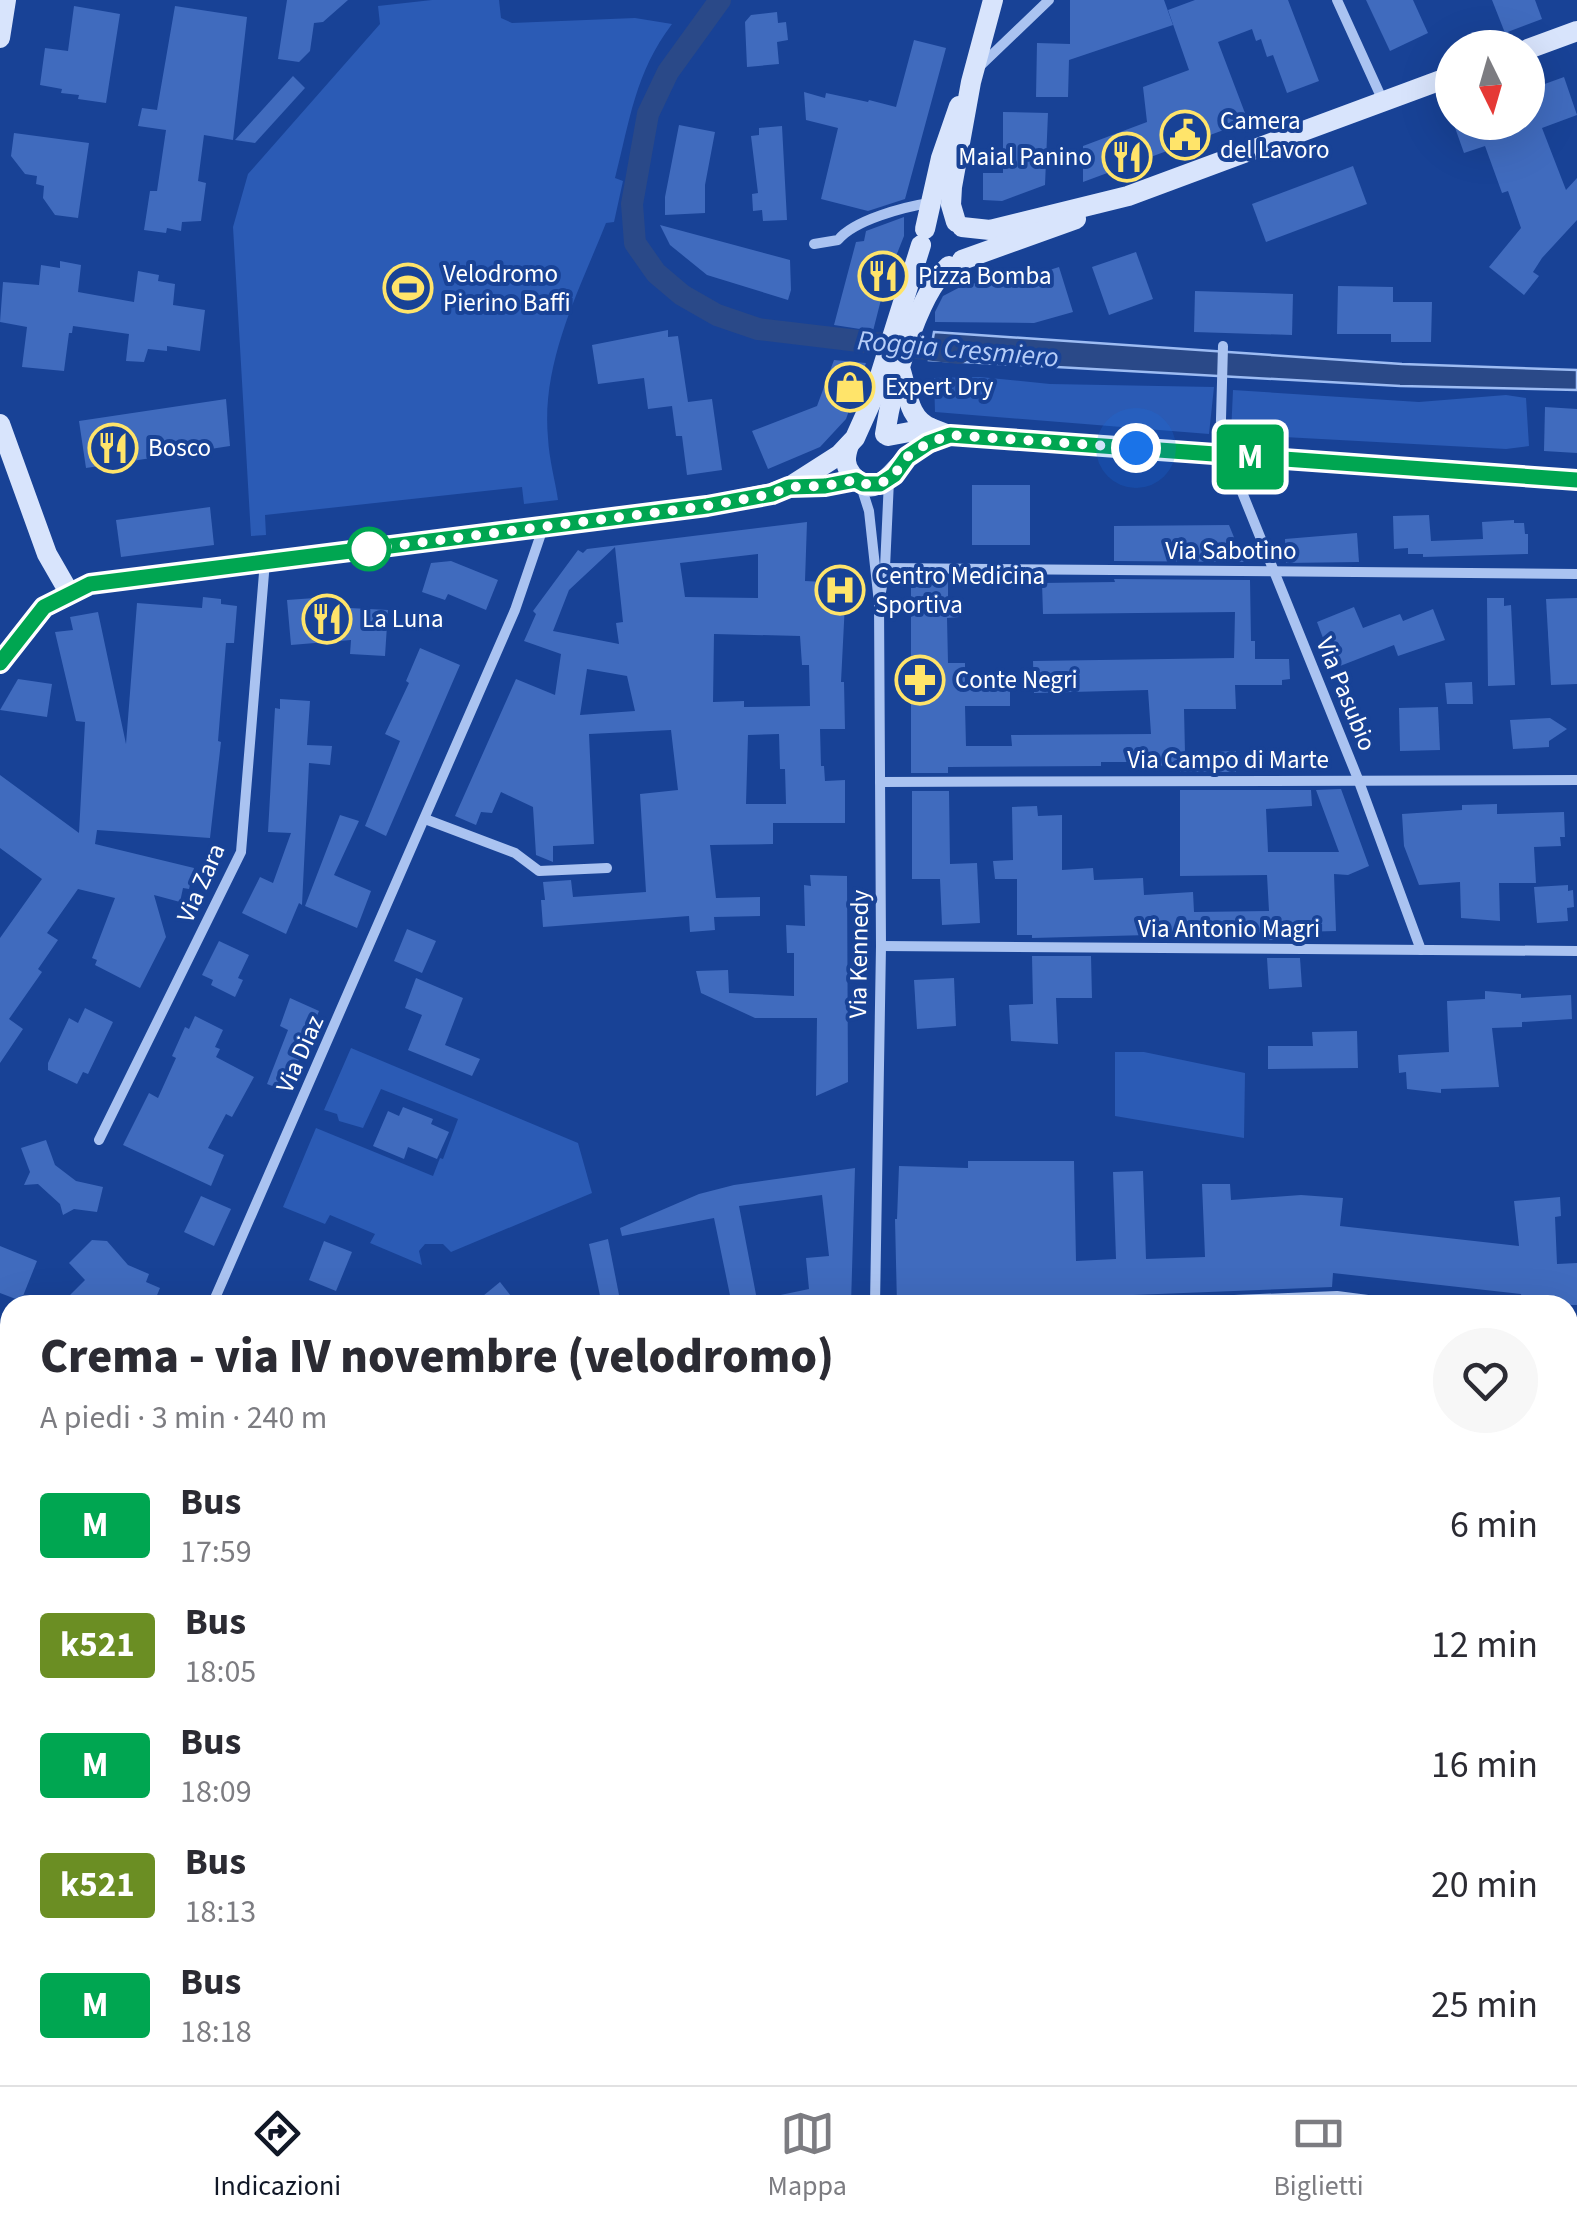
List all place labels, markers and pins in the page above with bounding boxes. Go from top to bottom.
place label: Camera del Lavoro [1220,103,1330,168]
public building icon: Camera del Lavoro [1159,109,1211,161]
restaurant icon: Maial Panino [1101,131,1153,183]
place label: Maial Panino [958,139,1092,175]
restaurant icon: Pizza Bomba [857,250,909,302]
place label: Velodromo Pierino Baffi [443,256,571,321]
place label: Pizza Bomba [918,258,1052,294]
sports icon: Velodromo Pierino Baffi [382,262,434,314]
shop icon: Expert Dry [824,361,876,413]
place label: Expert Dry [885,369,994,405]
restaurant icon: Bosco [87,422,139,474]
place label: Bosco [148,430,211,466]
unlabelled marker [348,528,390,570]
place label: Centro Medicina Sportiva [875,558,1045,623]
hospital icon: Centro Medicina Sportiva [814,564,866,616]
restaurant icon: La Luna [301,593,353,645]
place label: La Luna [362,601,444,637]
pharmacy icon: Conte Negri [894,654,946,706]
place label: Conte Negri [955,662,1078,698]

